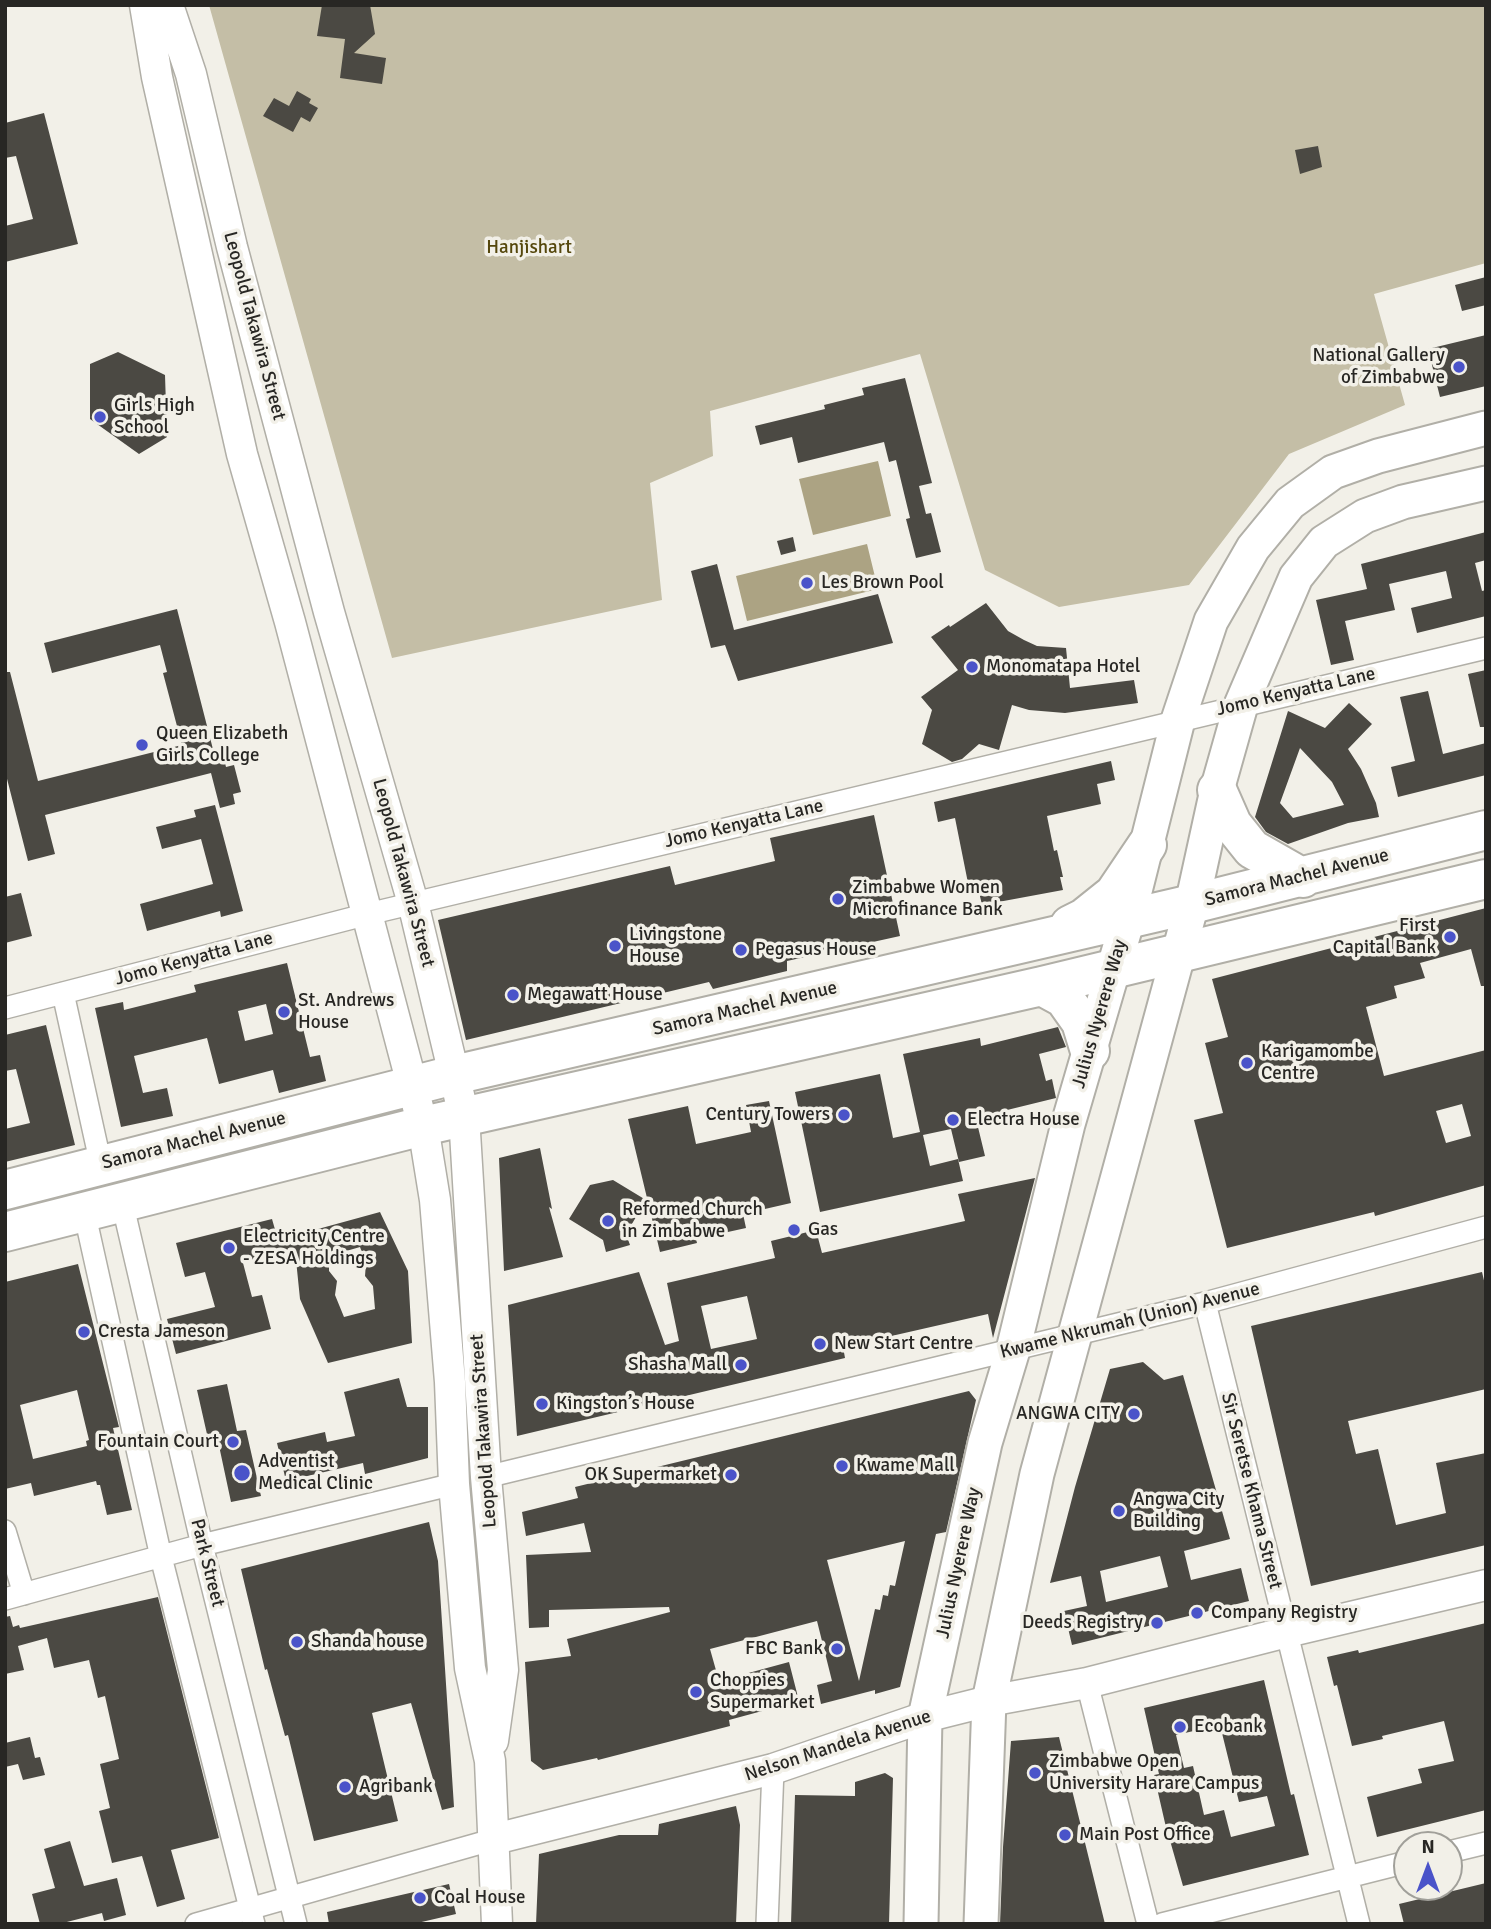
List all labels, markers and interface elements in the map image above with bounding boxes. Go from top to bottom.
street label: Leopold Takawira Street [218,229,290,423]
park label: Hanjishart [486,237,572,259]
place label: National Gallery of Zimbabwe [1313,345,1445,389]
marker: National Gallery of Zimbabwe [1451,359,1467,375]
place label: Girls High School [114,395,195,439]
marker: Girls High School [92,409,108,425]
place label: Les Brown Pool [821,572,944,594]
marker: Les Brown Pool [799,575,815,591]
place label: Monomatapa Hotel [986,656,1140,678]
marker: Monomatapa Hotel [964,659,980,675]
street label: Jomo Kenyatta Lane [1214,663,1378,721]
place label: Queen Elizabeth Girls College [156,723,288,767]
marker: Queen Elizabeth Girls College [134,737,150,753]
street label: Leopold Takawira Street [367,776,439,970]
street label: Jomo Kenyatta Lane [662,795,826,853]
street label: Samora Machel Avenue [1203,844,1391,912]
place label: Zimbabwe Women Microfinance Bank [852,877,1003,921]
marker: Zimbabwe Women Microfinance Bank [830,891,846,907]
place label: First Capital Bank [1333,915,1436,959]
place label: Livingstone House [629,924,722,968]
street label: Jomo Kenyatta Lane [113,927,275,991]
marker: First Capital Bank [1442,929,1458,945]
street label: Julius Nyerere Way [1068,937,1132,1091]
marker: Livingstone House [607,938,623,954]
place label: Pegasus House [755,939,877,961]
marker: Pegasus House [733,942,749,958]
street label: Samora Machel Avenue [650,977,840,1041]
place label: Megawatt House [527,984,663,1006]
marker: Megawatt House [505,987,521,1003]
place label: St. Andrews House [298,990,394,1034]
marker: St. Andrews House [276,1004,292,1020]
place label: Karigamombe Centre [1261,1041,1374,1085]
marker: Karigamombe Centre [1239,1055,1255,1071]
place label: Century Towers [705,1104,830,1126]
street label: Samora Machel Avenue [100,1107,288,1175]
marker: Century Towers [836,1107,852,1123]
place label: Electra House [967,1109,1080,1131]
marker: Electra House [945,1112,961,1128]
place label: Reformed Church in Zimbabwe [622,1199,763,1243]
marker: Reformed Church in Zimbabwe [600,1213,616,1229]
place label: Gas [808,1219,838,1241]
marker: Gas [786,1222,802,1238]
place label: Electricity Centre - ZESA Holdings [243,1226,385,1270]
marker: Electricity Centre - ZESA Holdings [221,1240,237,1256]
street label: Kwame Nkrumah (Union) Avenue [998,1278,1262,1364]
place label: Cresta Jameson [98,1321,225,1343]
marker: Cresta Jameson [76,1324,92,1340]
street label: Leopold Takawira Street [466,1333,502,1529]
place label: New Start Centre [834,1333,973,1355]
marker: New Start Centre [812,1336,828,1352]
place label: Shasha Mall [628,1354,727,1376]
marker: Shasha Mall [733,1357,749,1373]
street label: Sir Seretse Khama Street [1216,1390,1286,1592]
place label: Kingston’s House [556,1393,695,1415]
marker: Kingston’s House [534,1396,550,1412]
place label: ANGWA CITY [1016,1403,1120,1425]
marker: ANGWA CITY [1126,1406,1142,1422]
place label: Fountain Court [97,1431,219,1453]
marker: Fountain Court [225,1434,241,1450]
place label: Adventist Medical Clinic [258,1451,373,1495]
place label: Kwame Mall [856,1455,955,1477]
marker: Kwame Mall [834,1458,850,1474]
marker: Adventist Medical Clinic [232,1463,252,1483]
place label: OK Supermarket [584,1464,717,1486]
marker: OK Supermarket [723,1467,739,1483]
street label: Julius Nyerere Way [932,1485,986,1641]
place label: Angwa City Building [1133,1489,1224,1533]
marker: Angwa City Building [1111,1503,1127,1519]
street label: Park Street [185,1516,229,1610]
place label: Company Registry [1211,1602,1357,1624]
marker: Company Registry [1189,1605,1205,1621]
place label: Deeds Registry [1022,1612,1143,1634]
marker: Deeds Registry [1149,1615,1165,1631]
place label: Shanda house [311,1631,424,1653]
marker: Shanda house [289,1634,305,1650]
place label: FBC Bank [745,1638,823,1660]
marker: FBC Bank [829,1641,845,1657]
place label: Choppies Supermarket [710,1670,815,1714]
marker: Choppies Supermarket [688,1684,704,1700]
street label: Nelson Mandela Avenue [742,1705,934,1787]
place label: Ecobank [1194,1716,1263,1738]
marker: Ecobank [1172,1719,1188,1735]
place label: Zimbabwe Open University Harare Campus [1049,1751,1259,1795]
marker: Zimbabwe Open University Harare Campus [1027,1765,1043,1781]
place label: Agribank [359,1776,433,1798]
marker: Agribank [337,1779,353,1795]
place label: Main Post Office [1079,1824,1211,1846]
marker: Main Post Office [1057,1827,1073,1843]
north arrow [1393,1831,1463,1901]
text: N [1421,1835,1435,1859]
place label: Coal House [434,1887,526,1909]
marker: Coal House [412,1890,428,1906]

